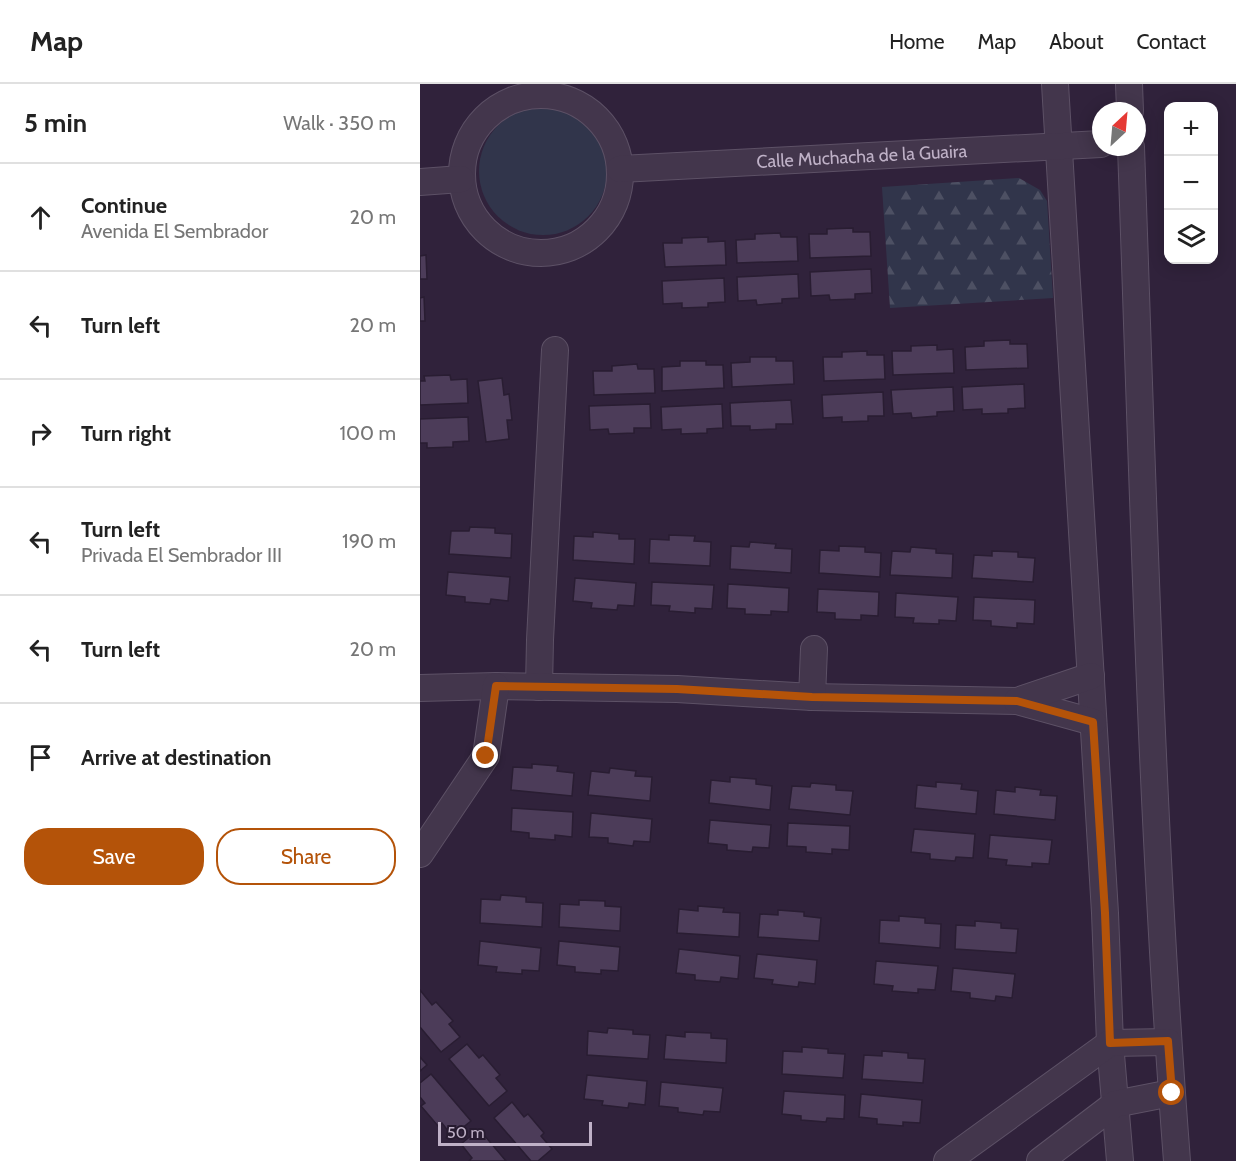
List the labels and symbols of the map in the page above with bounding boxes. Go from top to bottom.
north arrow [1092,102,1146,156]
street label: Calle Muchacha de la Guaira [756,140,968,173]
route end [472,742,498,768]
route start [1158,1079,1184,1105]
scale bar [438,1119,592,1146]

